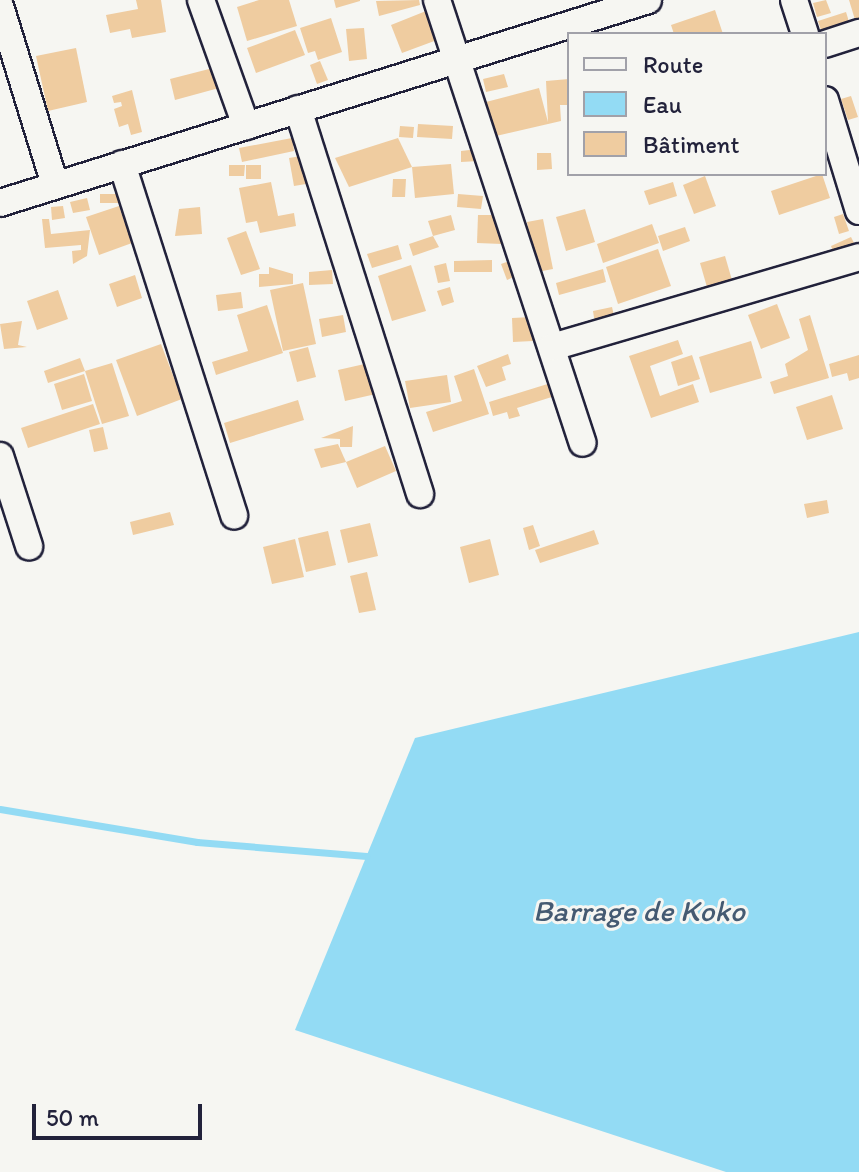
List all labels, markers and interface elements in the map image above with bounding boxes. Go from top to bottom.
legend [567,32,827,176]
text: Route [643,50,703,79]
text: Eau [643,90,682,119]
text: Bâtiment [643,130,739,159]
water label: Barrage de Koko [533,893,745,929]
scale bar [36,1088,206,1138]
text: 50 m [46,1103,99,1132]

